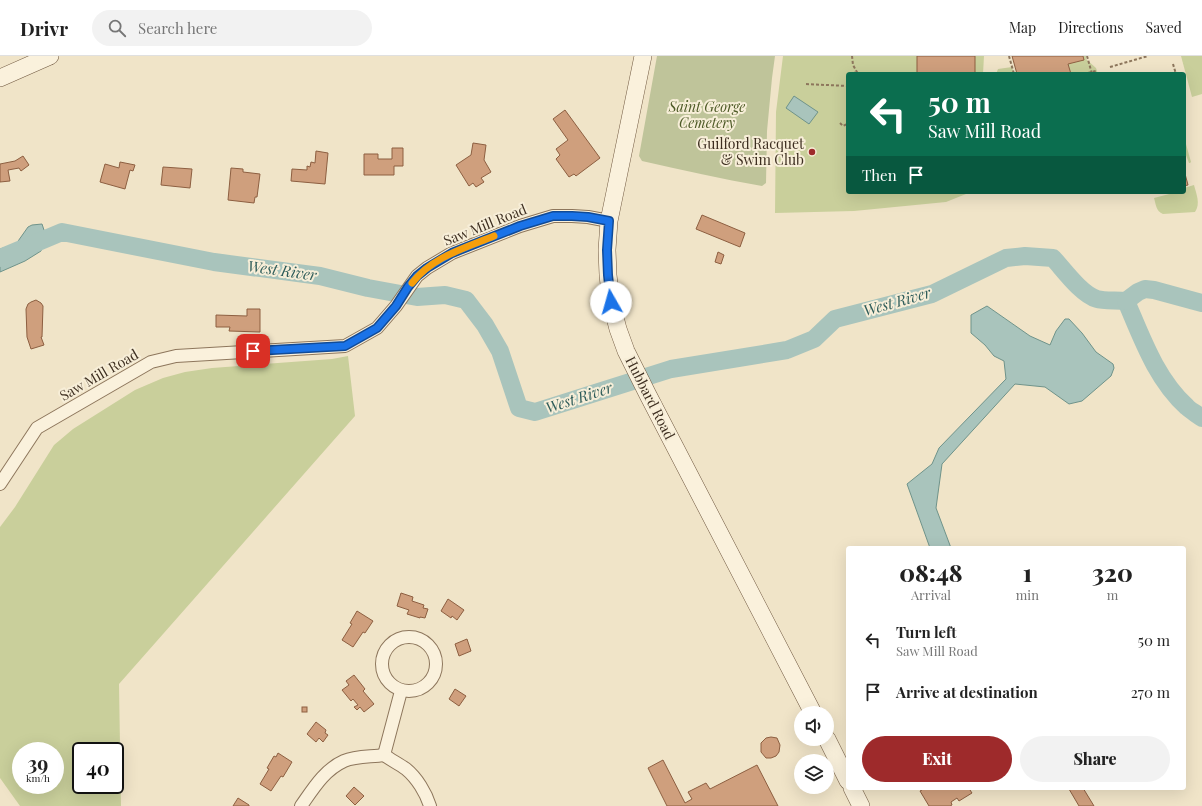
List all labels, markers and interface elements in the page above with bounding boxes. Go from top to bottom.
search box [92,10,372,46]
text: Drivr [20,15,68,41]
icon: search [106,17,128,39]
text: Search here [138,18,217,38]
text: Map [1009,18,1036,37]
text: Directions [1058,18,1124,37]
text: Saved [1146,18,1182,37]
text: 50 m [928,83,991,120]
icon: left [862,88,914,140]
park label: Saint George Cemetery [668,97,745,132]
text: Saw Mill Road [928,119,1041,143]
place label: Guilford Racquet & Swim Club [697,134,805,169]
marker: Guilford Racquet & Swim Club [807,147,817,157]
icon: arrive [905,164,927,186]
text: Then [862,165,897,185]
street label: Saw Mill Road [440,199,529,250]
water label: West River [247,255,318,285]
position arrow [590,281,632,323]
water label: West River [861,282,933,320]
pin [236,334,270,368]
icon: arrive [242,340,264,362]
street label: Saw Mill Road [56,344,142,405]
street label: Hubbard Road [621,353,680,443]
water label: West River [543,377,615,417]
text: 08:48 [899,556,963,588]
text: 1 [1023,556,1032,588]
text: 320 [1092,556,1133,588]
text: Arrival [911,586,951,603]
text: min [1016,586,1039,603]
text: m [1107,586,1118,603]
text: Turn left [896,622,957,642]
icon: left [862,629,884,651]
text: 50 m [1138,630,1170,650]
text: Saw Mill Road [896,642,978,659]
icon: arrive [862,681,884,703]
text: Arrive at destination [896,682,1038,702]
text: 270 m [1131,682,1170,702]
map controls [794,706,834,794]
button: sound [794,706,834,746]
button: Exit [862,736,1012,782]
button: Share [1020,736,1170,782]
speed limit sign: 40 [72,742,124,794]
text: 39 [28,749,48,776]
button: layers [794,754,834,794]
text: km/h [26,771,50,785]

